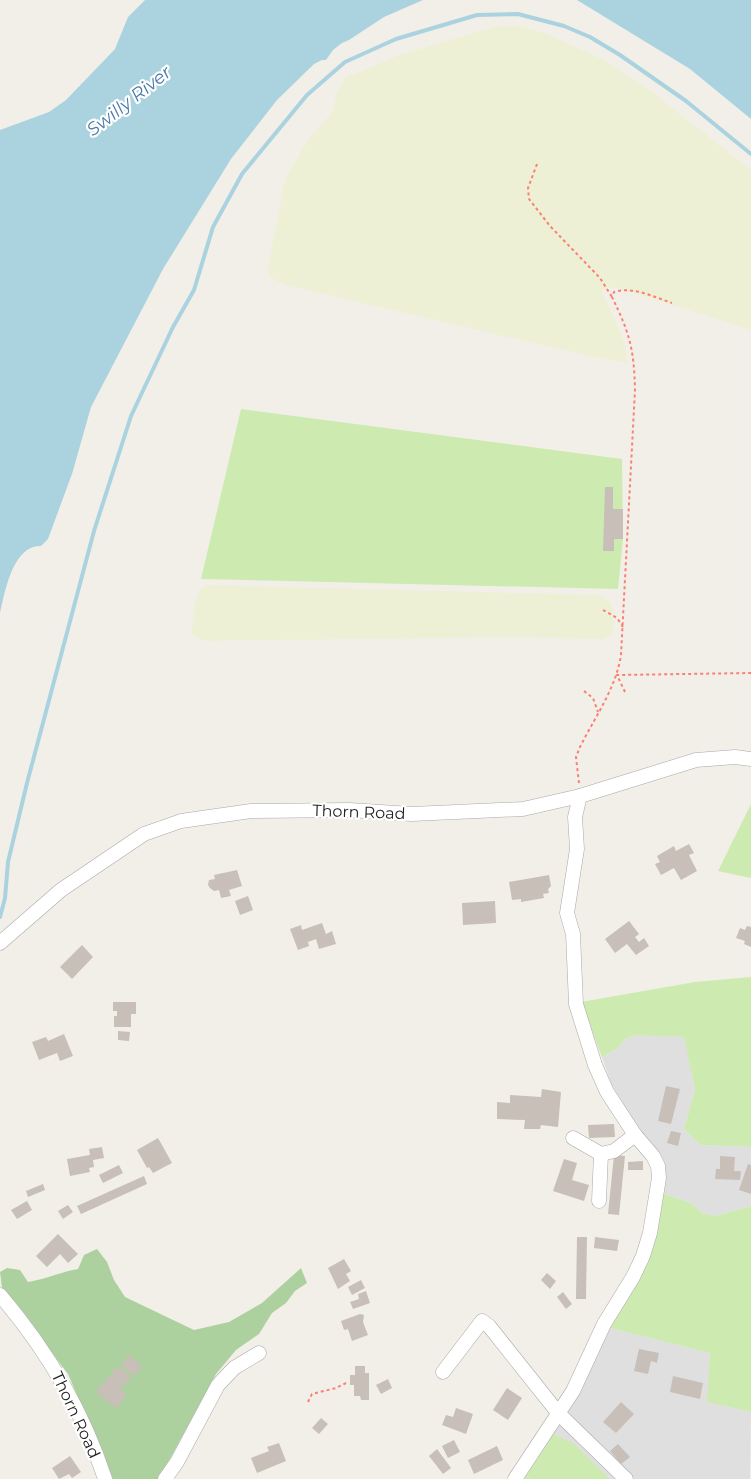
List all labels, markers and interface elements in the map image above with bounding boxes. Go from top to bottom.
water label: Swilly River [82,61,176,141]
street label: Thorn Road [312,801,406,823]
street label: Thorn Road [48,1369,104,1461]

